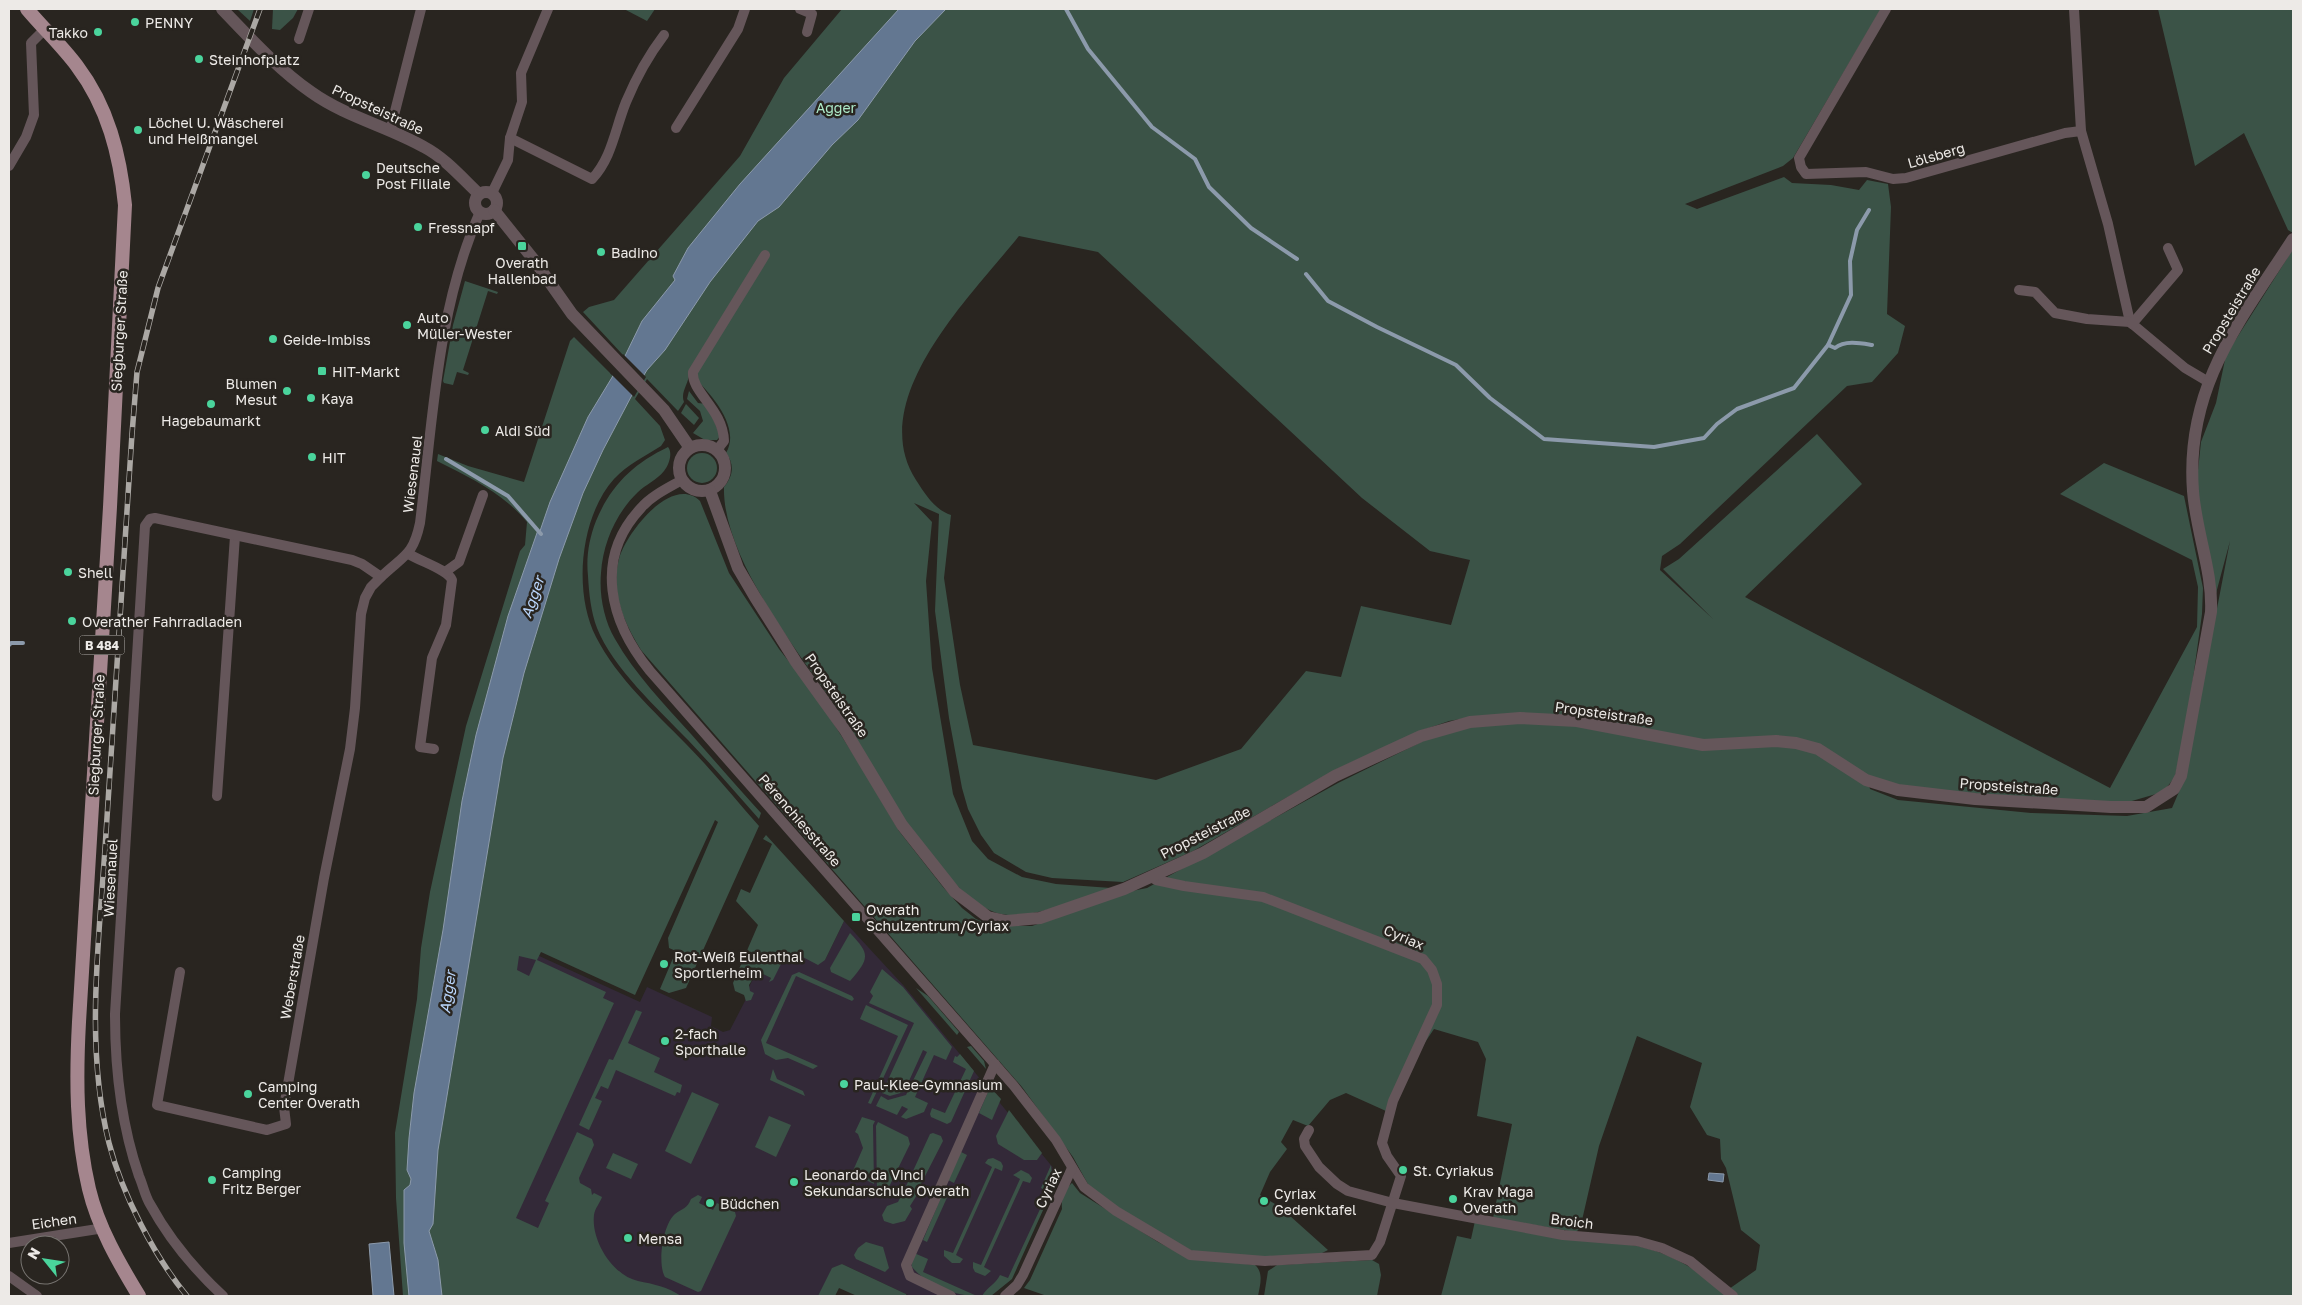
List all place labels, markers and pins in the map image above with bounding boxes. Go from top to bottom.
place label: PENNY [145,14,193,31]
marker: PENNY [129,16,141,28]
place label: Takko [49,24,88,41]
marker: Takko [92,26,104,38]
place label: Steinhofplatz [209,51,300,68]
marker: Steinhofplatz [193,53,205,65]
place label: Löchel U. Wäscherei und Heißmangel [148,114,284,147]
marker: Löchel U. Wäscherei und Heißmangel [132,124,144,136]
place label: Deutsche Post Filiale [376,159,451,192]
marker: Deutsche Post Filiale [360,169,372,181]
place label: Fressnapf [428,219,495,236]
marker: Fressnapf [412,221,424,233]
marker: Overath Hallenbad [516,240,528,252]
place label: Badino [611,244,658,261]
marker: Badino [595,246,607,258]
place label: Overath Hallenbad [487,254,557,287]
place label: Auto Müller-Wester [417,309,513,342]
marker: Auto Müller-Wester [401,319,413,331]
place label: Geide-Imbiss [283,331,371,348]
marker: Geide-Imbiss [267,333,279,345]
place label: HIT-Markt [332,363,400,380]
marker: HIT-Markt [316,365,328,377]
place label: Blumen Mesut [226,375,277,408]
marker: Blumen Mesut [281,385,293,397]
place label: Kaya [321,390,353,407]
marker: Kaya [305,392,317,404]
marker: Hagebaumarkt [205,398,217,410]
place label: Hagebaumarkt [161,412,261,429]
place label: Aldi Süd [495,422,550,439]
marker: Aldi Süd [479,424,491,436]
place label: HIT [322,449,346,466]
marker: HIT [306,451,318,463]
place label: Shell [78,564,113,581]
marker: Shell [62,566,74,578]
place label: Overather Fahrradladen [82,613,242,630]
marker: Overather Fahrradladen [66,615,78,627]
place label: Overath Schulzentrum/Cyriax [866,901,1009,934]
marker: Overath Schulzentrum/Cyriax [850,911,862,923]
place label: Rot-Weiß Eulenthal Sportlerheim [674,948,803,981]
marker: Rot-Weiß Eulenthal Sportlerheim [658,958,670,970]
place label: 2-fach Sporthalle [675,1025,746,1058]
marker: 2-fach Sporthalle [659,1035,671,1047]
place label: Paul-Klee-Gymnasium [854,1076,1003,1093]
place label: Camping Center Overath [258,1078,360,1111]
marker: Paul-Klee-Gymnasium [838,1078,850,1090]
marker: Camping Center Overath [242,1088,254,1100]
place label: St. Cyriakus [1413,1162,1494,1179]
place label: Camping Fritz Berger [222,1164,302,1197]
marker: St. Cyriakus [1397,1164,1409,1176]
place label: Leonardo da Vinci Sekundarschule Overath [804,1166,969,1199]
marker: Camping Fritz Berger [206,1174,218,1186]
marker: Leonardo da Vinci Sekundarschule Overath [788,1176,800,1188]
place label: Krav Maga Overath [1463,1183,1533,1216]
place label: Cyriax Gedenktafel [1274,1185,1357,1218]
marker: Krav Maga Overath [1447,1193,1459,1205]
place label: Büdchen [720,1195,779,1212]
marker: Cyriax Gedenktafel [1258,1195,1270,1207]
marker: Büdchen [704,1197,716,1209]
place label: Mensa [638,1230,682,1247]
marker: Mensa [622,1232,634,1244]

